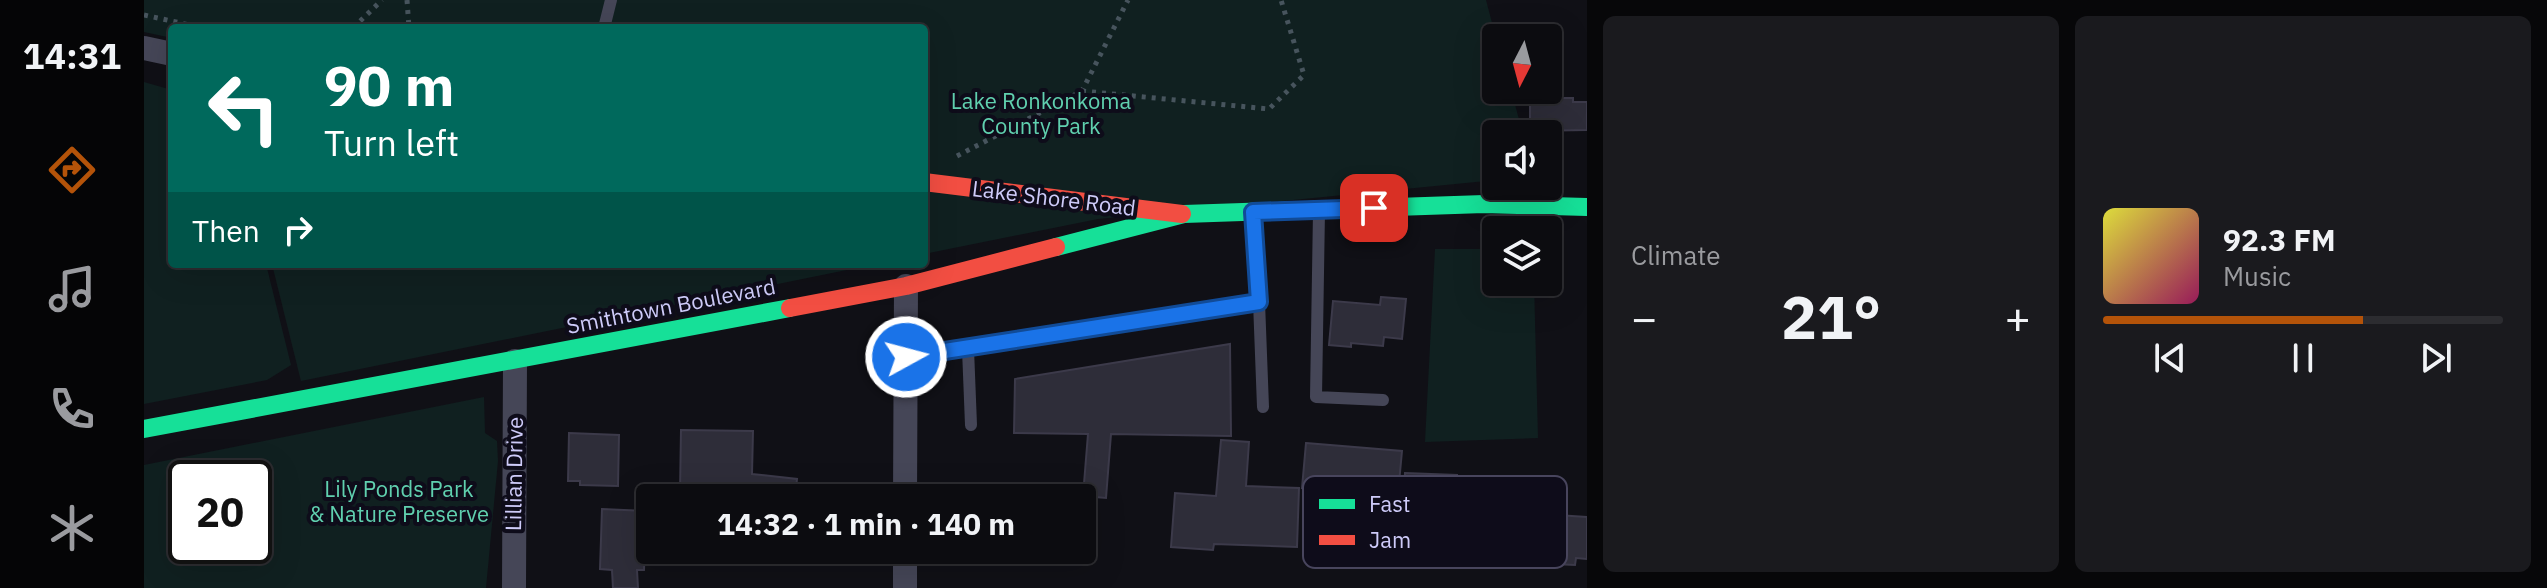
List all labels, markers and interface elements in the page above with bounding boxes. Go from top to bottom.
north arrow [1482,24,1562,104]
map controls [1482,24,1562,296]
text: 14:31 [23,32,121,79]
text: 90 m [324,49,454,121]
icon: left [192,56,296,160]
park label: Lake Ronkonkoma County Park [951,86,1131,140]
text: Turn left [324,119,459,166]
button: sound [1482,120,1562,200]
icon: directions [44,142,100,198]
street label: Lake Shore Road [971,173,1138,222]
pin [1340,174,1408,242]
icon: arrive [1352,186,1396,230]
icon: right [276,208,320,252]
text: Then [192,211,260,250]
button: layers [1482,216,1562,296]
text: 92.3 FM [2223,220,2336,259]
text: Climate [1631,238,1721,272]
text: Music [2223,259,2291,293]
icon: music [44,261,100,317]
street label: Smithtown Boulevard [564,271,778,340]
text: 21° [1781,277,1881,356]
text: − [1631,289,1657,346]
text: + [2005,289,2031,346]
position arrow [864,315,948,399]
icon: previous [2148,336,2192,380]
icon: pause [2281,336,2325,380]
icon: next [2414,336,2458,380]
icon: phone [44,381,100,437]
street label: Lillian Drive [498,417,529,531]
speed limit sign: 20 [168,460,272,564]
park label: Lily Ponds Park & Nature Preserve [309,474,489,528]
legend [1303,476,1567,568]
text: Fast [1369,489,1410,518]
icon: climate [44,500,100,556]
text: 14:32 · 1 min · 140 m [717,504,1015,543]
text: Jam [1369,525,1411,554]

